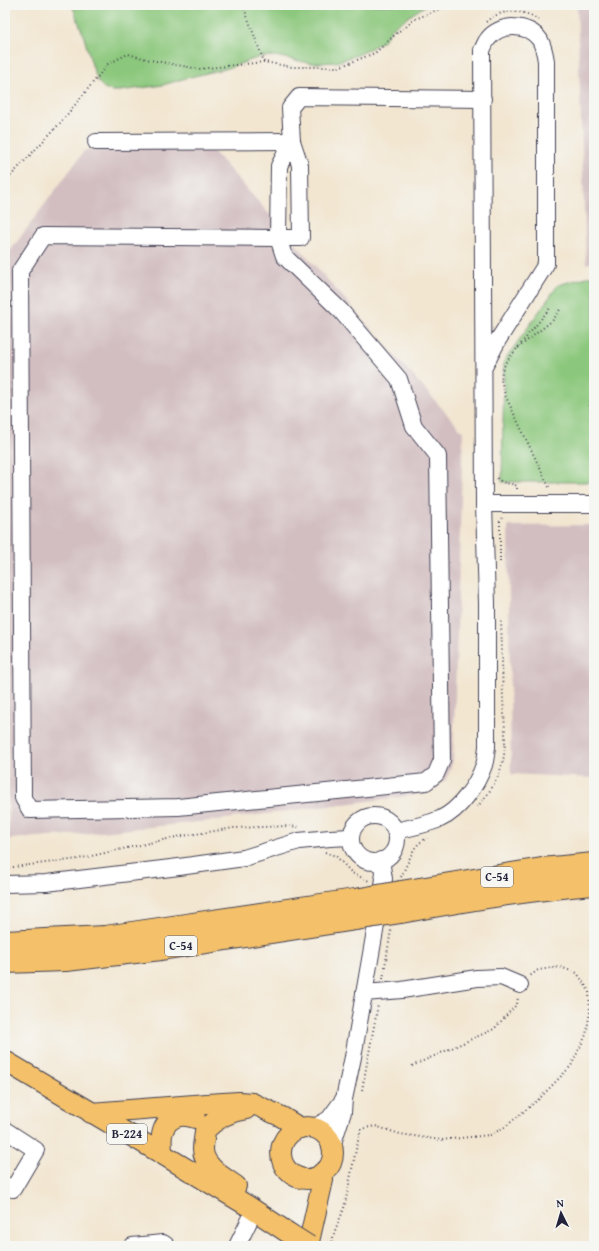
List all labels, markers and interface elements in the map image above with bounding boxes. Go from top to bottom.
road number: C-54 [481,867,513,887]
road number: C-54 [165,936,197,956]
road number: B-224 [107,1124,147,1144]
north arrow [541,1193,581,1233]
text: N [556,1195,565,1211]

